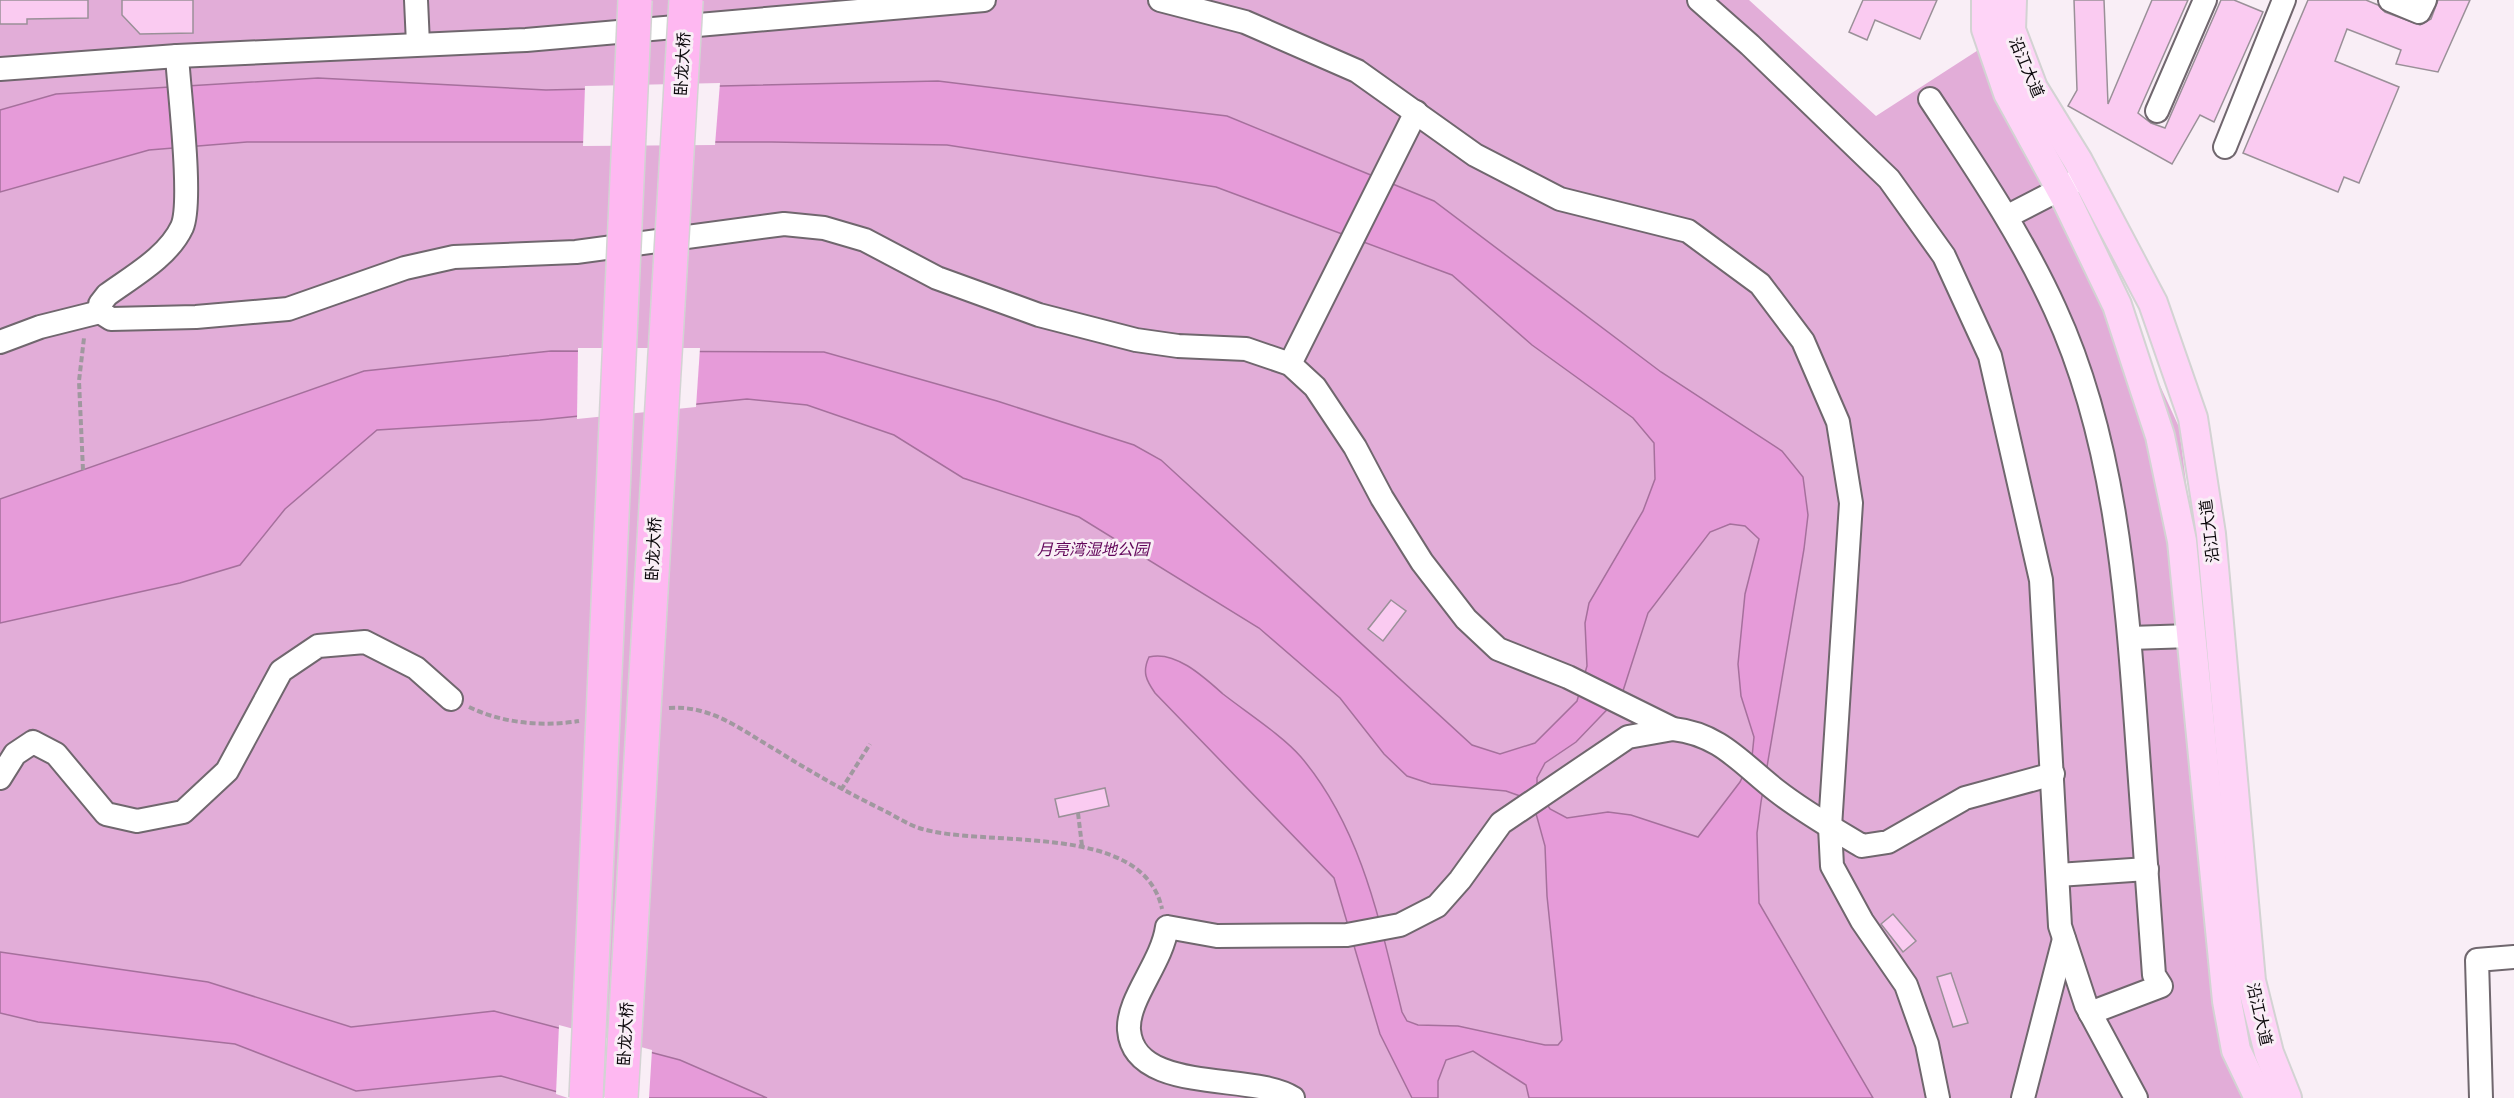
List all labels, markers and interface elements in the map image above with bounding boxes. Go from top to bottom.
street label: 卧龙大桥 [669,31,695,97]
street label: 沿江大道 [2004,33,2050,101]
street label: 沿江大道 [2194,498,2224,564]
street label: 卧龙大桥 [640,516,666,582]
park label: 月亮湾湿地公园 [1037,538,1151,560]
street label: 沿江大道 [2242,980,2278,1048]
street label: 卧龙大桥 [612,1001,638,1067]

